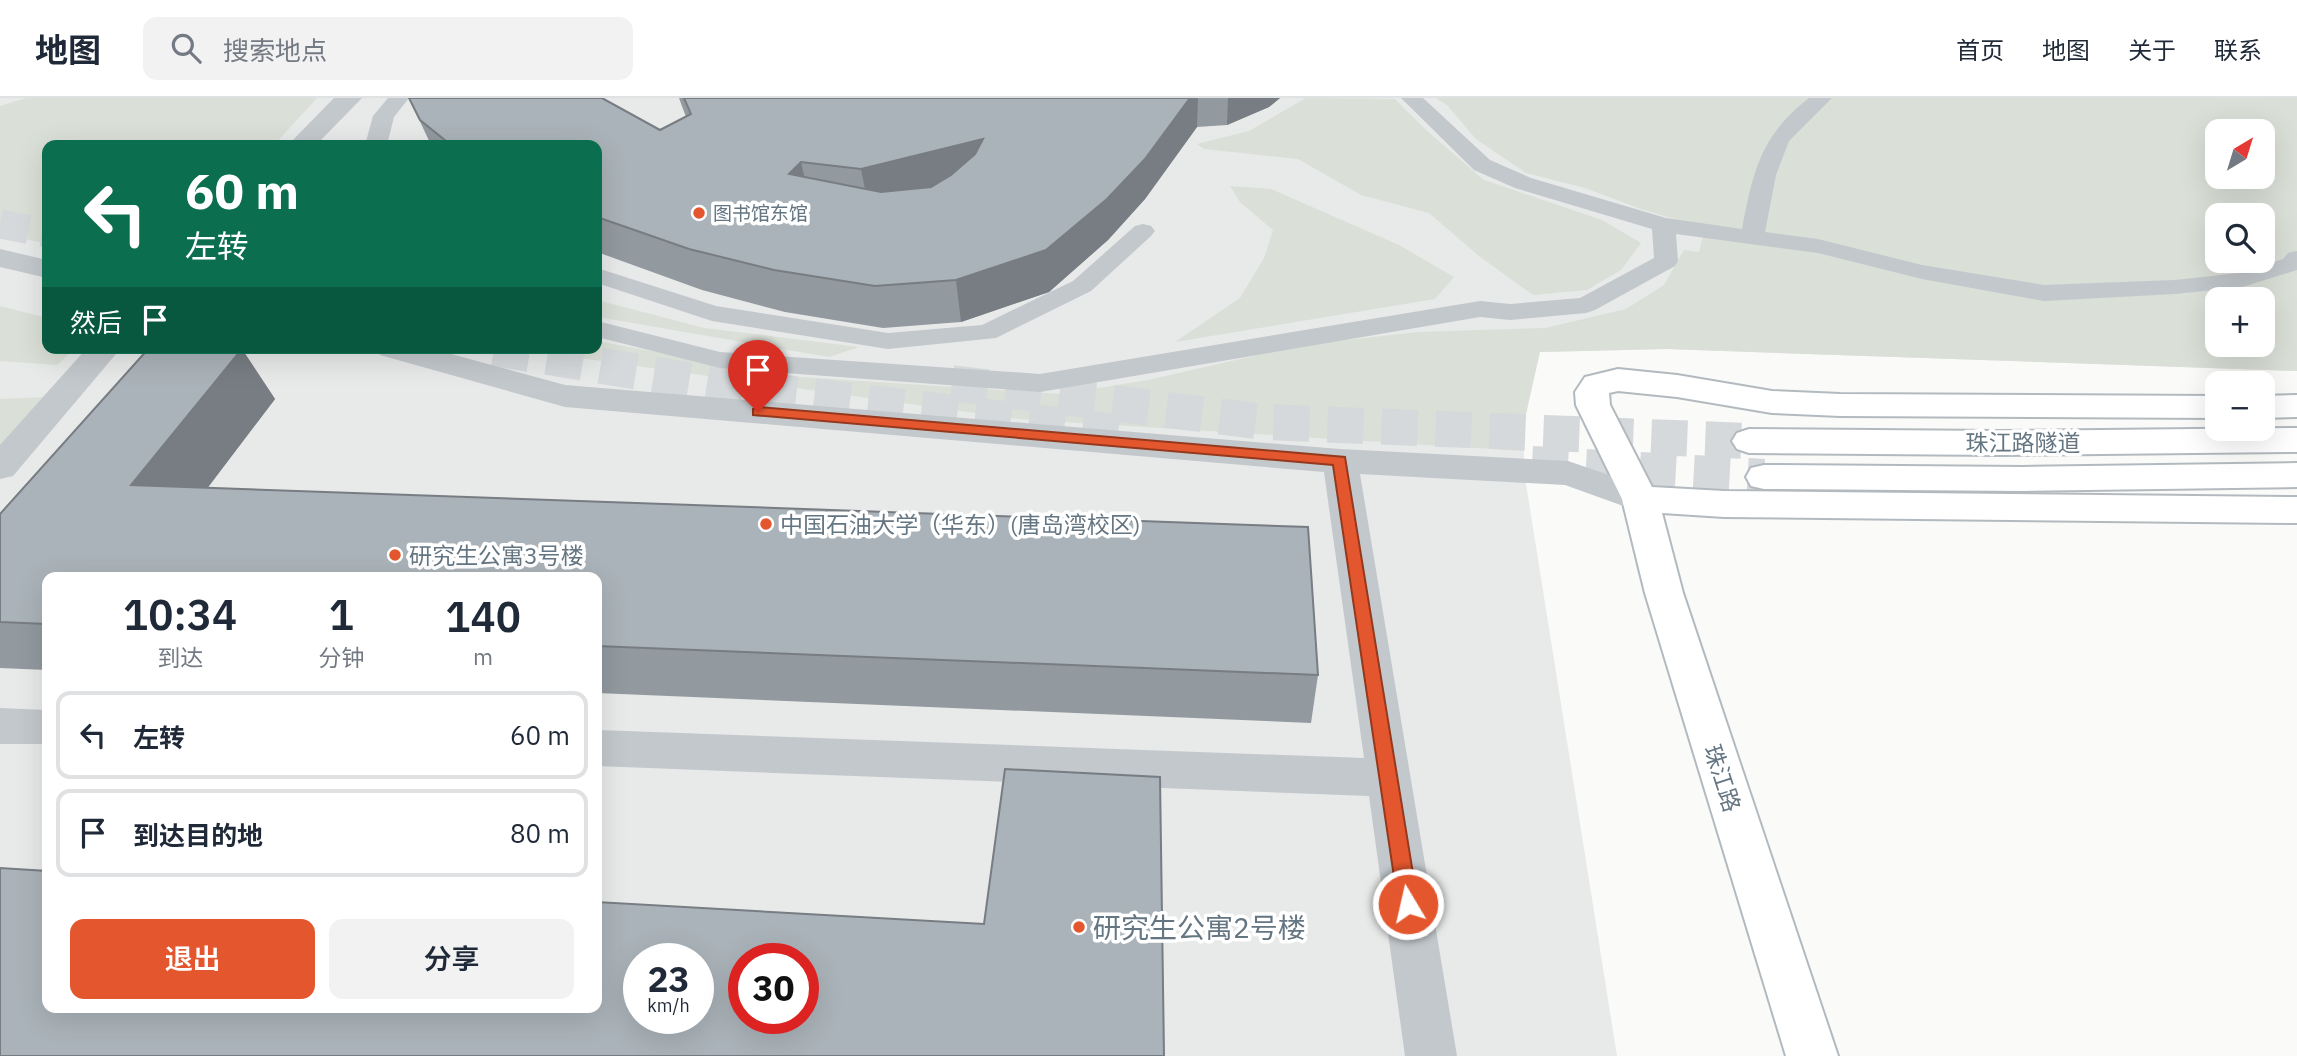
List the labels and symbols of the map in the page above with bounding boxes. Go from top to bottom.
north arrow [2205,119,2275,189]
place label: 图书馆东馆 [713,201,808,225]
marker: 图书馆东馆 [691,205,707,221]
pin [728,340,788,412]
street label: 珠江路隧道 [1966,427,2081,457]
place label: 中国石油大学（华东）(唐岛湾校区) [780,509,1140,539]
marker: 中国石油大学（华东）(唐岛湾校区) [758,516,774,532]
place label: 研究生公寓3号楼 [409,540,584,570]
marker: 研究生公寓3号楼 [387,547,403,563]
street label: 珠江路 [1698,741,1748,815]
position arrow [1371,867,1445,941]
place label: 研究生公寓2号楼 [1093,909,1306,946]
marker: 研究生公寓2号楼 [1071,919,1087,935]
speed limit sign: 30 [728,943,819,1034]

